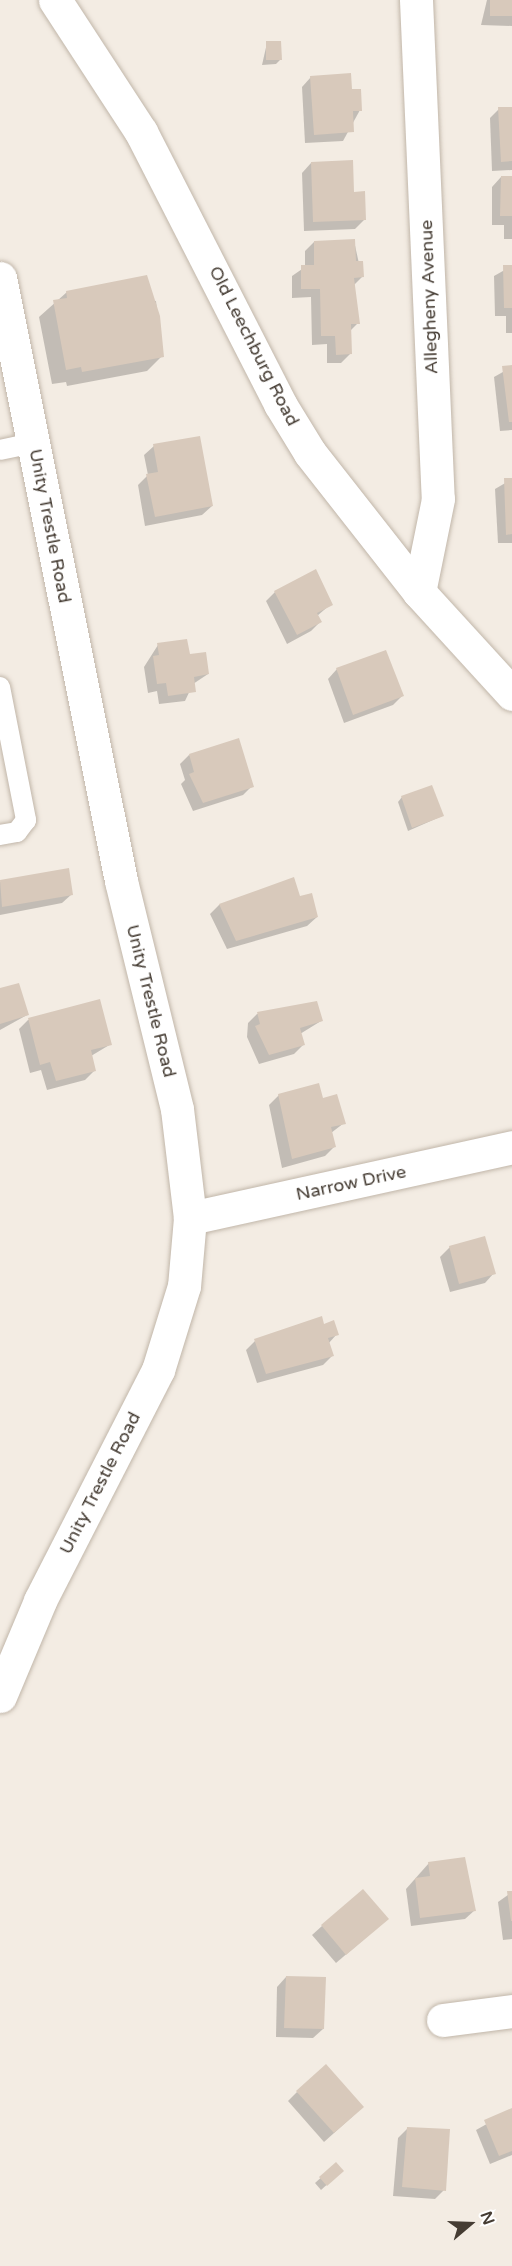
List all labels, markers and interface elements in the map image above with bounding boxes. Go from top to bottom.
street label: Allegheny Avenue [416,219,442,375]
street label: Old Leechburg Road [204,262,304,430]
street label: Unity Trestle Road [24,447,76,605]
street label: Unity Trestle Road [122,922,180,1080]
street label: Narrow Drive [294,1161,408,1205]
street label: Unity Trestle Road [55,1408,145,1558]
north arrow [440,2194,500,2254]
text: N [475,2209,499,2227]

